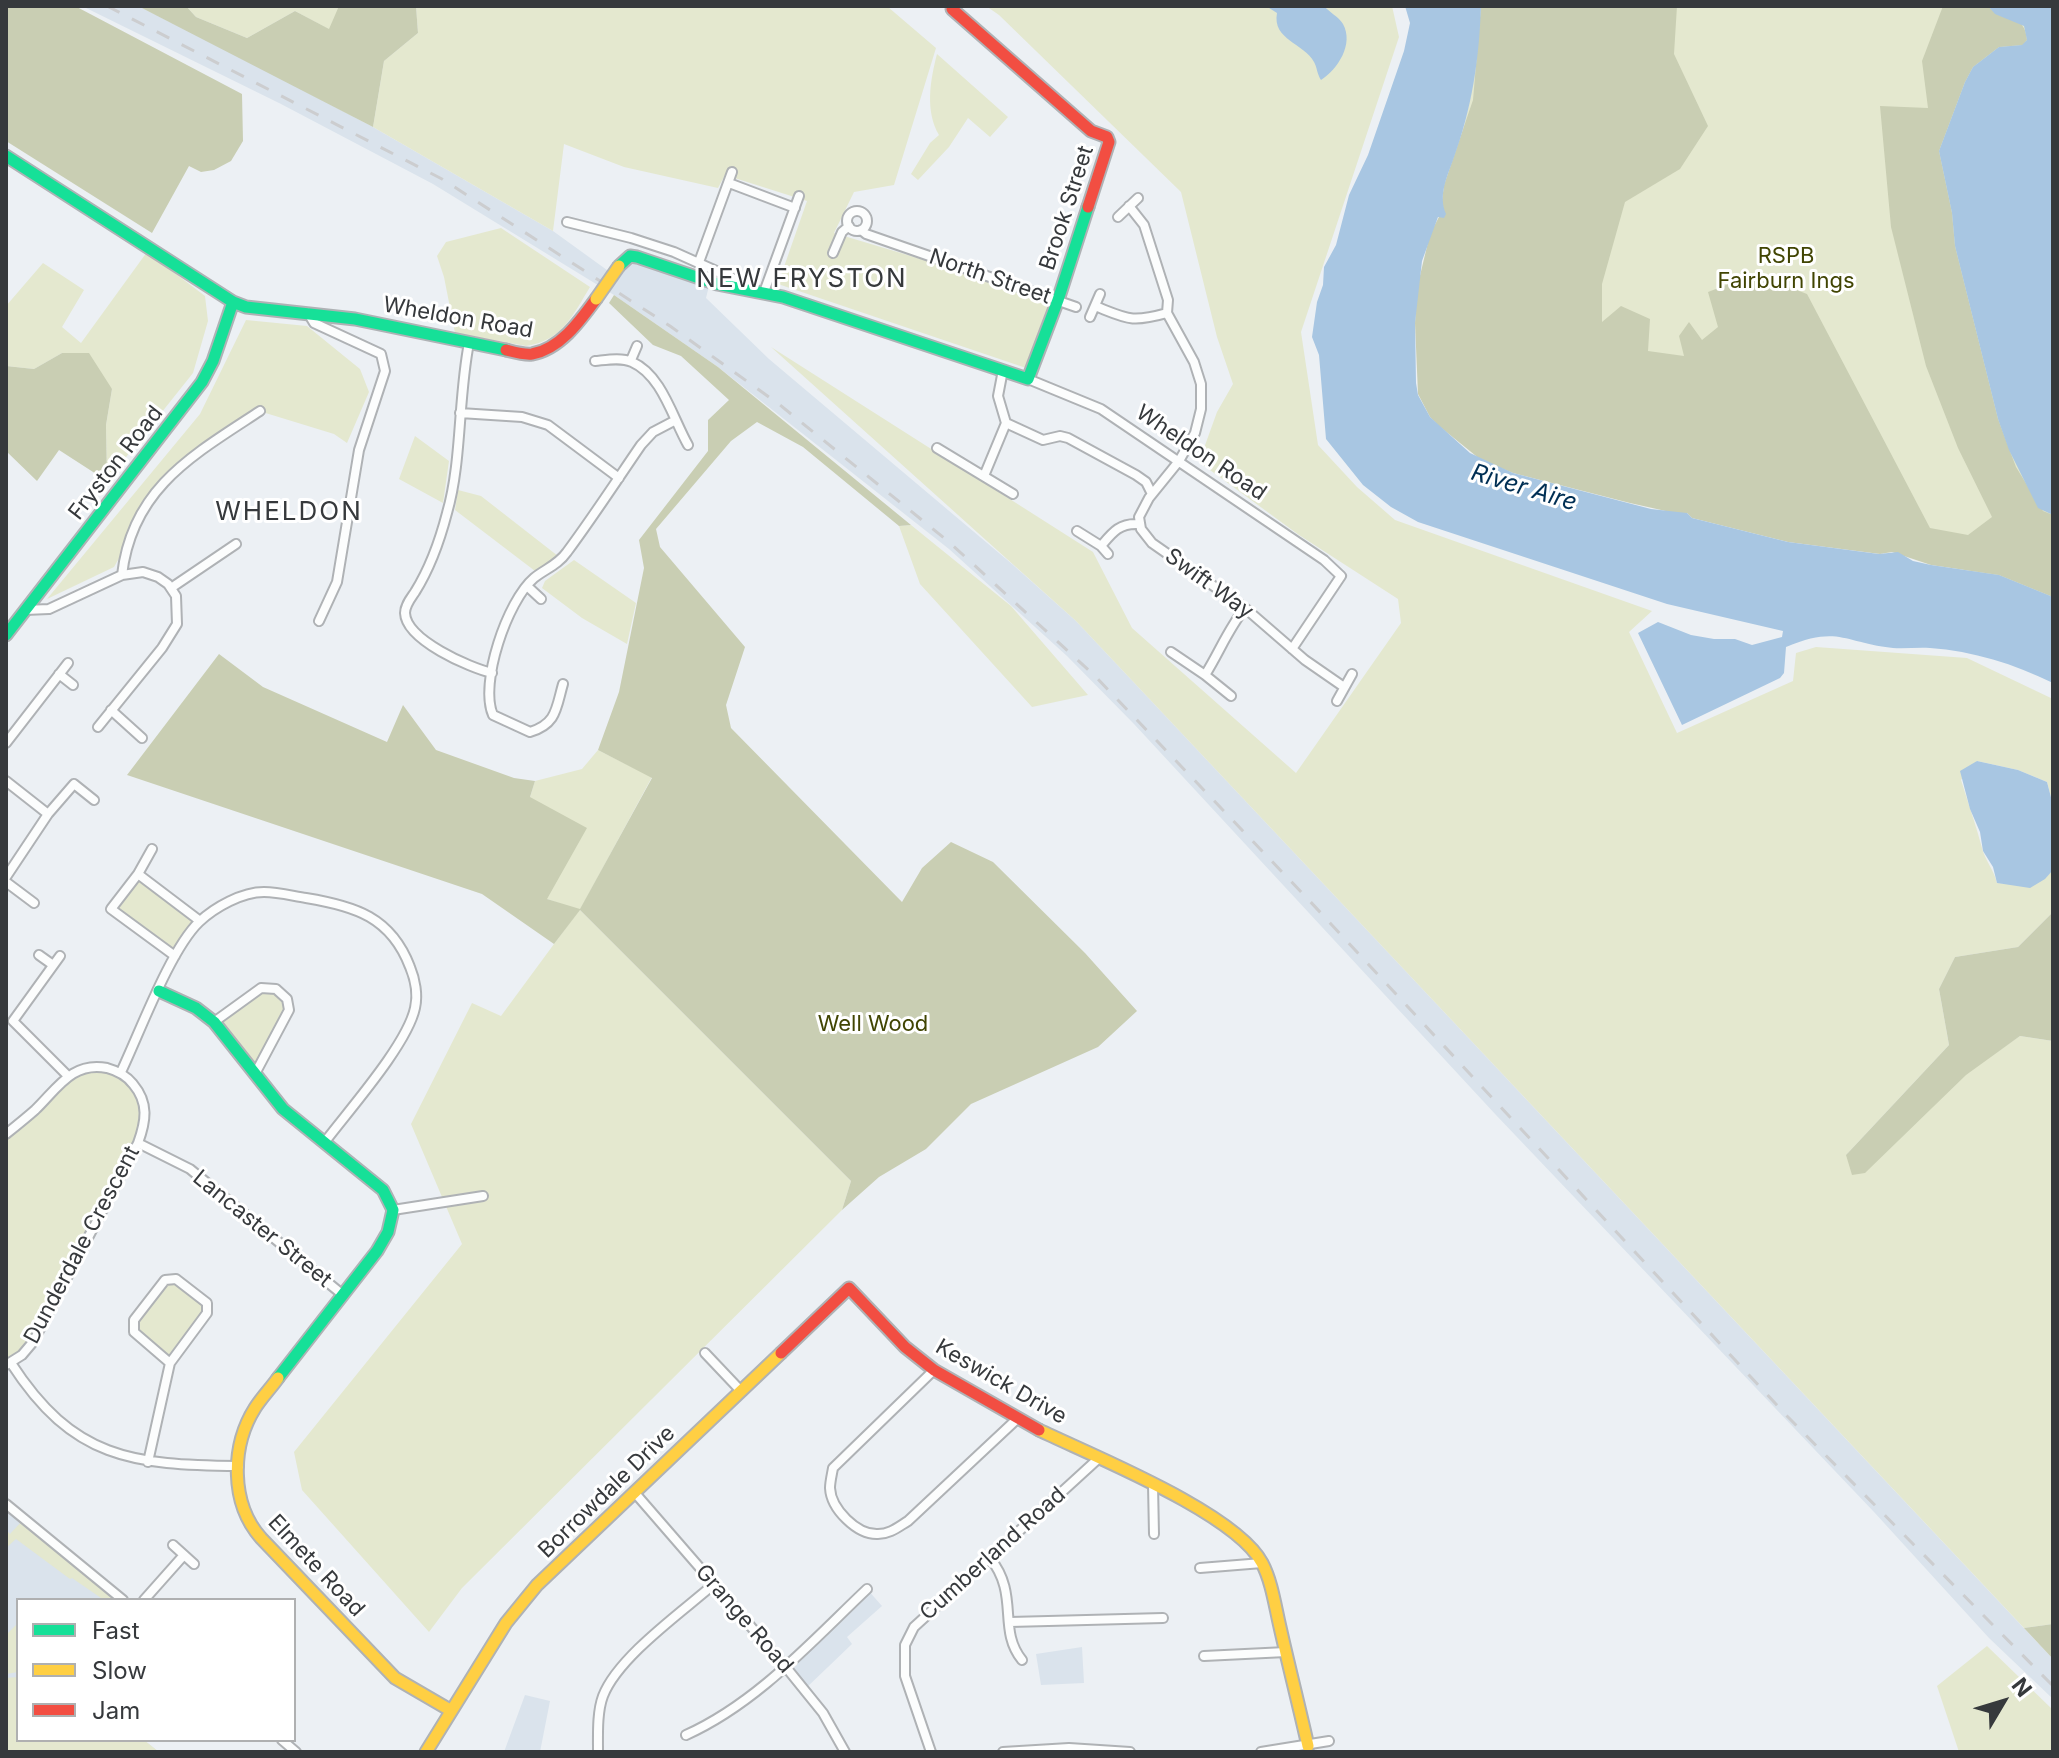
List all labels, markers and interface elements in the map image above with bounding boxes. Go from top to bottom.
street label: Brook Street [1035,143,1099,273]
park label: RSPB Fairburn Ings [1717,243,1855,294]
street label: North Street [926,244,1054,310]
district label: NEW FRYSTON [696,263,908,295]
street label: Wheldon Road [381,292,535,344]
street label: Wheldon Road [1131,400,1271,506]
street label: Fryston Road [63,401,169,525]
water label: River Aire [1468,458,1580,518]
district label: WHELDON [215,496,363,528]
street label: Swift Way [1160,543,1258,625]
park label: Well Wood [818,1011,928,1037]
street label: Dunderdale Crescent [19,1142,145,1348]
street label: Lancaster Street [187,1165,337,1293]
street label: Keswick Drive [931,1334,1071,1430]
street label: Borrowdale Drive [533,1420,681,1564]
street label: Cumberland Road [915,1482,1071,1626]
street label: Elmete Road [262,1510,370,1622]
street label: Grange Road [690,1559,798,1679]
legend [16,1598,296,1742]
text: Fast [92,1616,140,1645]
text: Slow [92,1656,147,1685]
north arrow [1963,1662,2043,1742]
text: N [2007,1673,2037,1702]
text: Jam [92,1696,140,1725]

